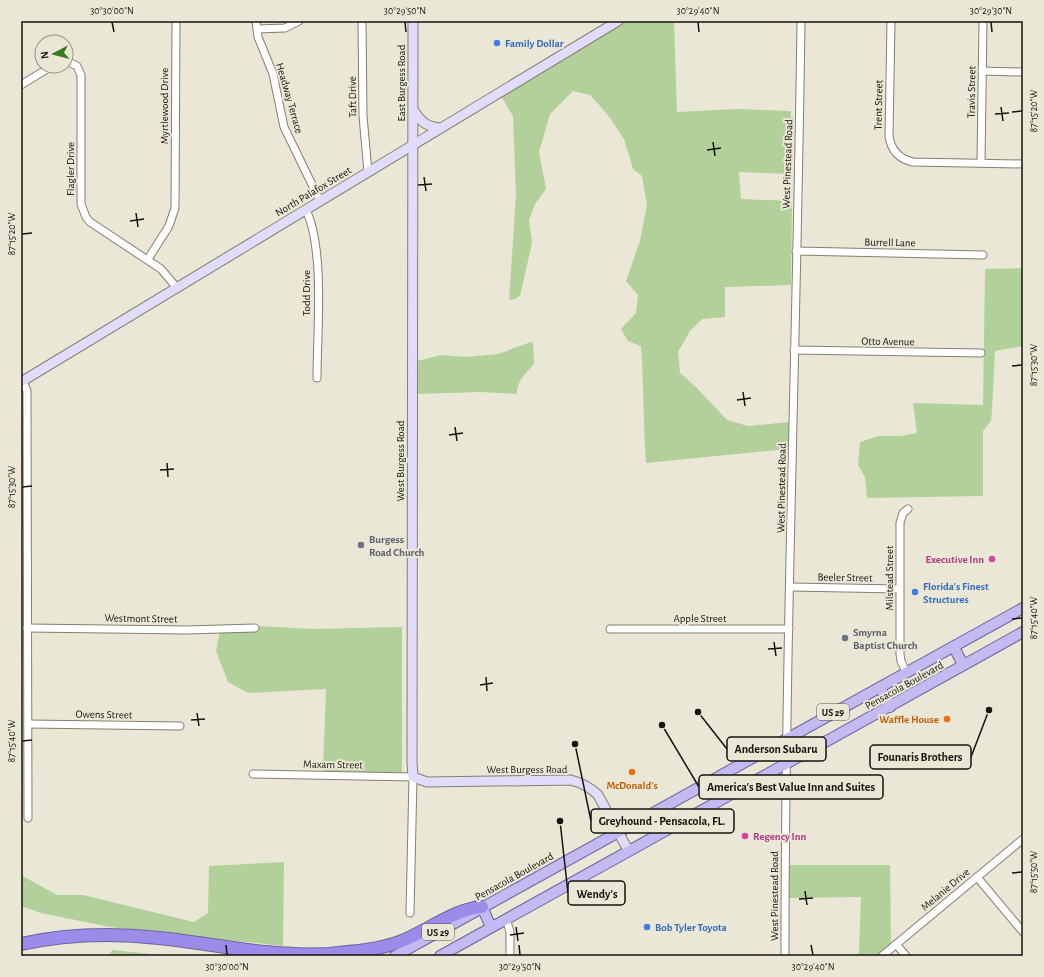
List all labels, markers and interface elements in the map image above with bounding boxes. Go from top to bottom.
text: 30°30'00"N [90,6,134,16]
text: 30°29'50"N [384,6,426,16]
text: 30°29'40"N [677,6,719,16]
text: 30°29'30"N [970,6,1012,16]
north arrow [34,34,74,74]
marker: Family Dollar [492,38,502,48]
place label: Family Dollar [505,38,564,49]
street label: East Burgess Road [396,44,407,121]
text: N [39,51,50,60]
street label: Headway Terrace [274,62,305,135]
street label: Travis Street [966,65,977,118]
street label: Myrtlewood Drive [159,68,170,144]
street label: Taft Drive [347,76,358,118]
street label: Trent Street [873,79,884,130]
text: 87°15'20"W [1029,90,1039,132]
street label: West Pinestead Road [780,119,795,209]
street label: Flagler Drive [65,142,76,196]
street label: North Palafox Street [273,164,353,218]
text: 87°15'20"W [7,213,17,255]
street label: Burrell Lane [864,237,916,248]
street label: Todd Drive [301,270,312,316]
street label: Otto Avenue [861,336,915,347]
text: 87°15'30"W [1029,344,1039,386]
street label: West Burgess Road [395,420,406,502]
street label: West Pinestead Road [775,443,788,533]
text: 87°15'30"W [7,466,17,508]
place label: Burgess Road Church [369,534,425,558]
marker: Burgess Road Church [356,540,366,550]
street label: Milstead Street [884,545,895,611]
place label: Executive Inn [925,554,984,565]
marker: Executive Inn [987,554,997,564]
street label: Beeler Street [817,572,873,583]
place label: Florida's Finest Structures [923,581,989,605]
marker: Florida's Finest Structures [910,587,920,597]
text: 87°15'40"W [1029,596,1039,640]
street label: Westmont Street [104,612,178,625]
street label: Apple Street [674,613,727,624]
place label: Smyrna Baptist Church [853,627,918,651]
marker: Smyrna Baptist Church [840,633,850,643]
street label: Pensacola Boulevard [863,659,946,712]
road number: US 29 [817,704,849,720]
street label: Owens Street [76,709,133,721]
place label: Waffle House [879,714,939,725]
marker: Waffle House [942,714,952,724]
text: 87°15'40"W [7,719,17,763]
callout: Anderson Subaru [727,737,826,761]
text: Anderson Subaru [735,743,818,755]
callout: Founaris Brothers [870,745,971,769]
text: Founaris Brothers [878,751,963,763]
street label: Maxam Street [303,758,363,771]
street label: West Burgess Road [486,764,568,775]
marker: McDonald's [627,767,637,777]
callout: America's Best Value Inn and Suites [699,775,883,799]
place label: McDonald's [606,780,658,791]
text: America's Best Value Inn and Suites [707,781,876,793]
callout: Greyhound - Pensacola, FL. [591,809,734,833]
text: Greyhound - Pensacola, FL. [599,815,726,828]
marker: Regency Inn [740,831,750,841]
place label: Regency Inn [753,831,806,842]
street label: Pensacola Boulevard [473,850,556,903]
street label: West Pinestead Road [769,851,780,941]
text: 87°15'50"W [1029,851,1039,893]
street label: Melanie Drive [919,866,972,913]
callout: Wendy's [568,881,625,905]
text: Wendy's [577,888,618,901]
marker: Bob Tyler Toyota [642,922,652,932]
place label: Bob Tyler Toyota [655,922,728,933]
road number: US 29 [422,924,454,940]
text: 30°30'00"N [205,962,249,972]
text: 30°29'50"N [499,962,541,972]
text: 30°29'40"N [792,962,834,972]

